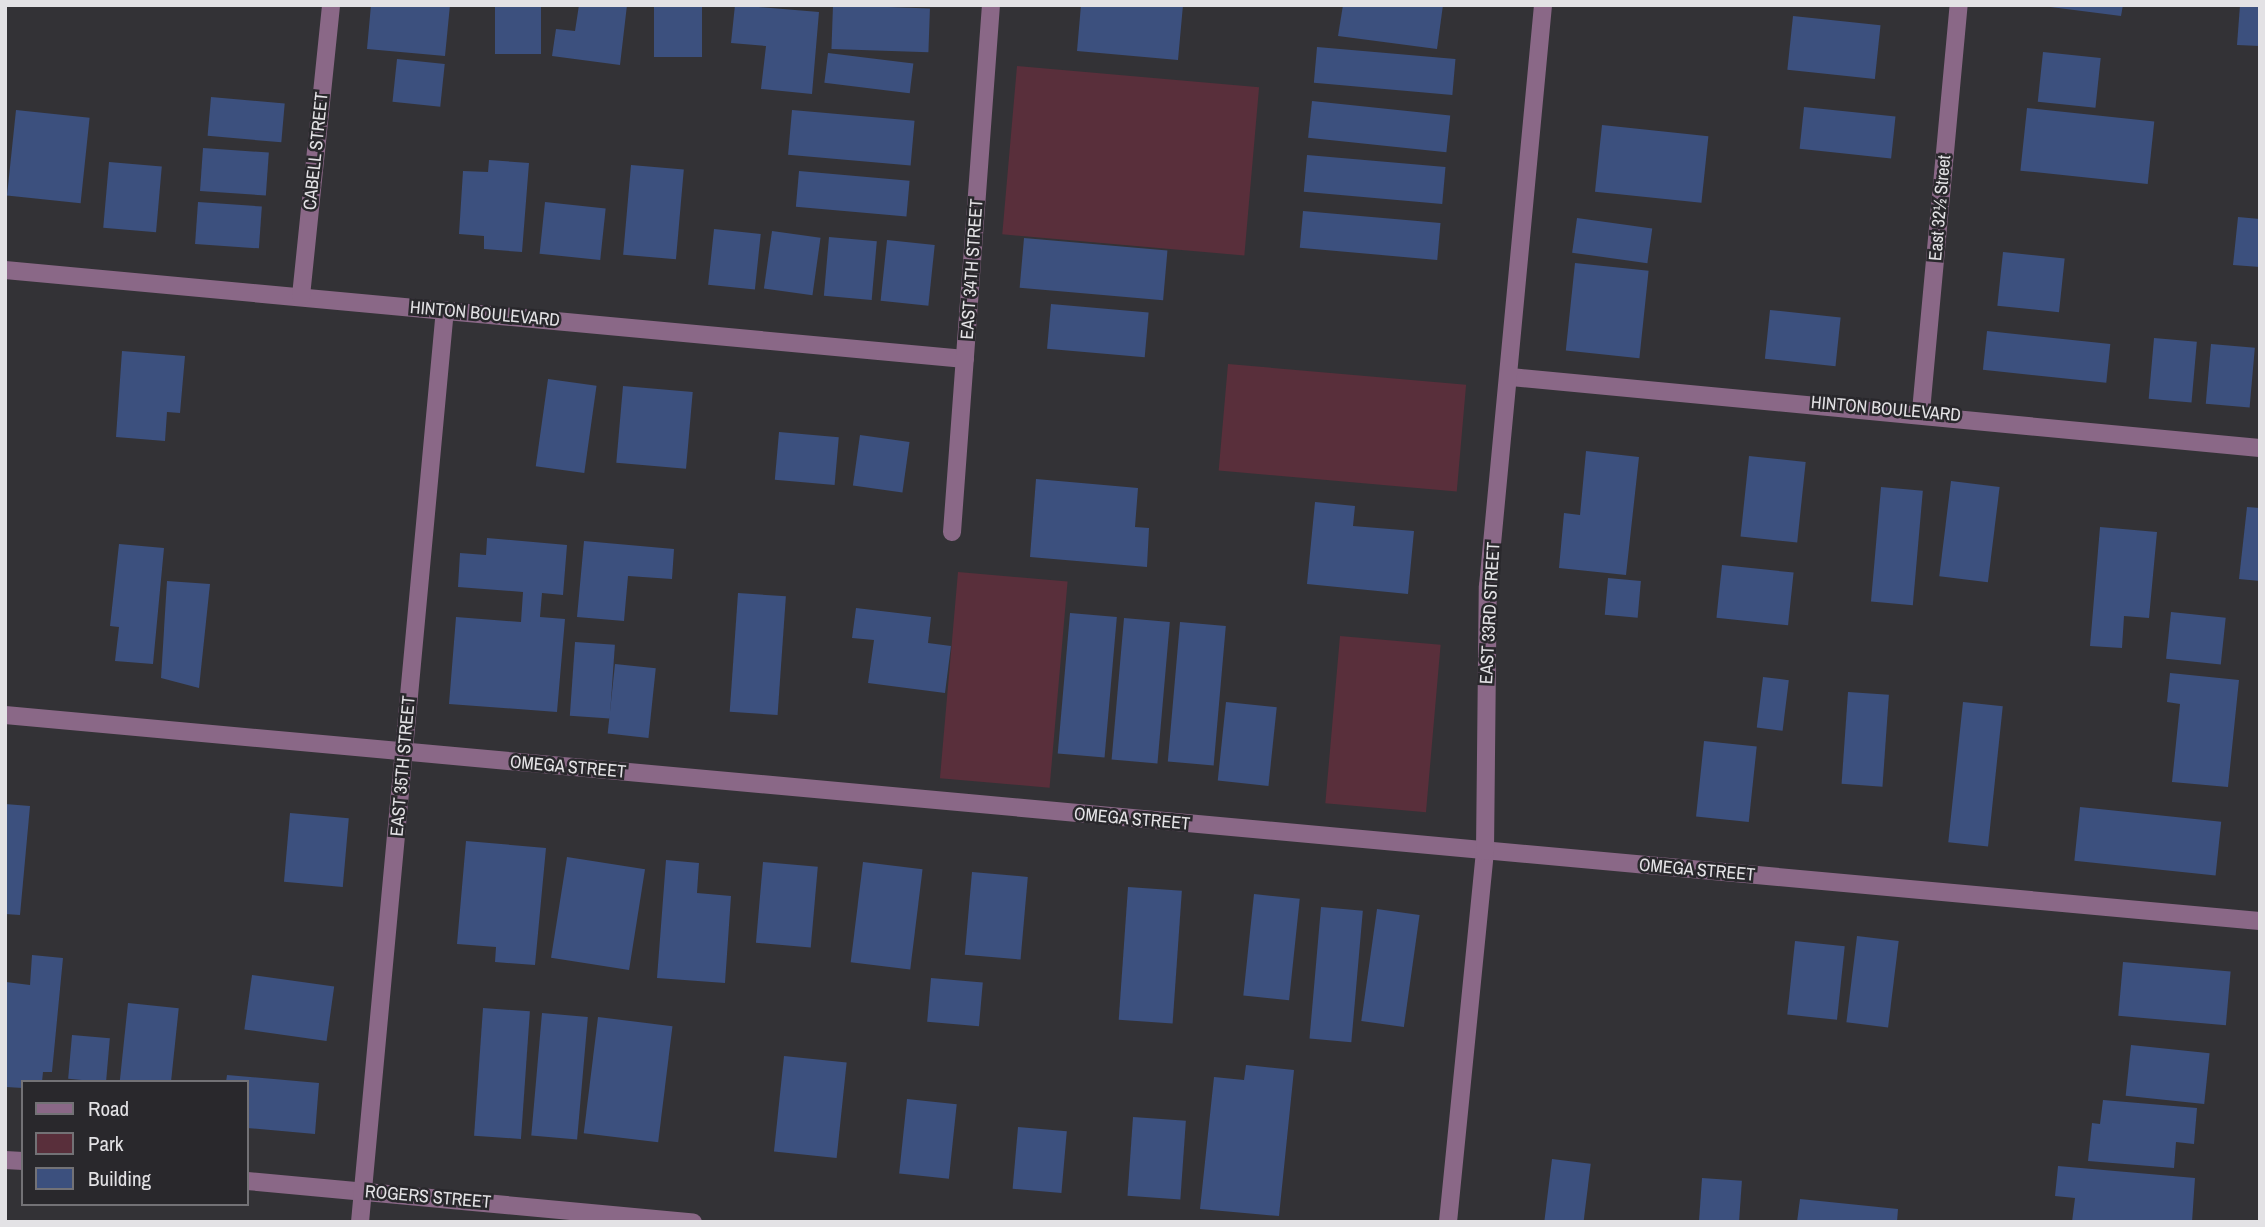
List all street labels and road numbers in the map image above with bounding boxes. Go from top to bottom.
street label: CABELL STREET [299,91,333,211]
street label: East 32½ Street [1925,154,1955,262]
street label: EAST 34TH STREET [956,198,988,340]
street label: HINTON BOULEVARD [409,297,561,331]
street label: HINTON BOULEVARD [1810,392,1962,426]
street label: EAST 33RD STREET [1475,541,1505,685]
street label: EAST 35TH STREET [386,695,420,837]
street label: OMEGA STREET [509,751,627,783]
street label: OMEGA STREET [1073,803,1191,835]
street label: OMEGA STREET [1638,854,1756,886]
street label: ROGERS STREET [364,1181,492,1213]

